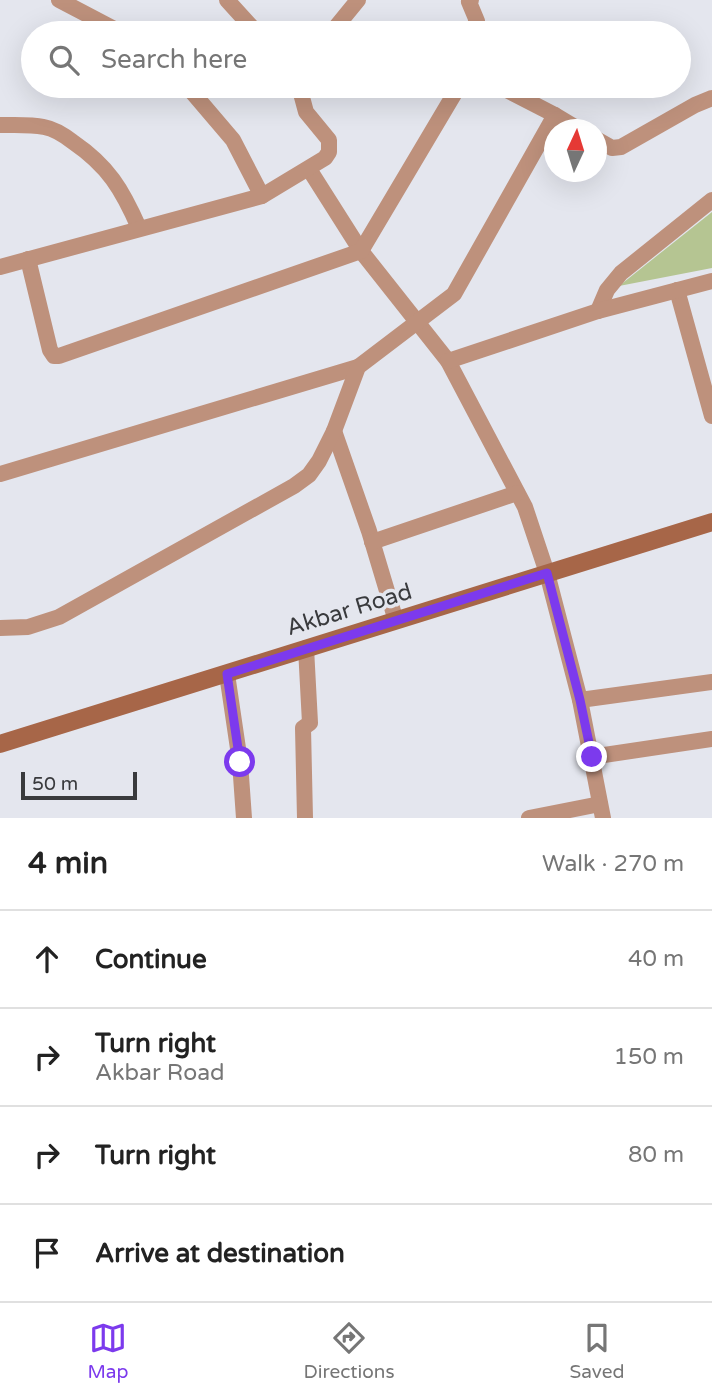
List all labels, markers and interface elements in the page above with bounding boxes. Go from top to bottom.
search box [21,21,691,98]
icon: search [45,41,83,79]
text: Search here [101,44,247,75]
north arrow [544,119,607,182]
street label: Akbar Road [283,578,415,642]
route end [576,741,607,772]
route start [224,746,255,777]
scale bar [21,769,136,801]
text: 50 m [32,773,78,795]
text: 4 min [28,845,108,882]
text: Walk · 270 m [542,850,684,878]
icon: ahead [28,940,66,978]
text: Continue [95,944,207,975]
text: 40 m [628,945,684,973]
text: Turn right [95,1028,216,1059]
icon: right [28,1038,66,1076]
text: 150 m [614,1043,684,1071]
text: Akbar Road [95,1059,225,1087]
icon: right [28,1136,66,1174]
text: Turn right [95,1140,216,1171]
text: 80 m [628,1141,684,1169]
icon: arrive [28,1234,66,1272]
text: Arrive at destination [95,1238,345,1269]
tab: Map [88,1319,129,1383]
tab: Directions [304,1319,395,1383]
tab: Saved [570,1319,624,1383]

